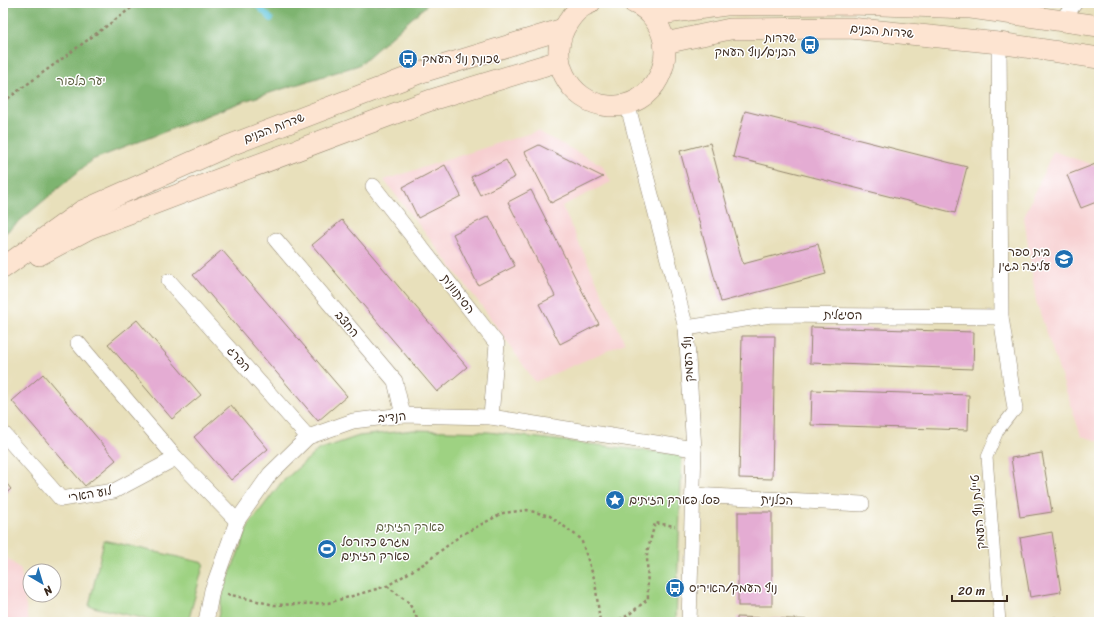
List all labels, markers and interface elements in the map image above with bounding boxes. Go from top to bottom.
street label: שדרות הבנים [849,17,916,45]
place label: שדרות הבנים/נוף העמק [715,27,797,63]
bus stop icon: שדרות הבנים/נוף העמק [799,34,821,56]
bus stop icon: שכונת נוף העמק [397,48,419,70]
place label: שכונת נוף העמק [422,48,500,70]
park label: יער בלפור [57,70,105,92]
street label: שדרות הבנים [240,106,309,150]
place label: בית ספר עליזה בגין [998,241,1050,277]
school or university icon: בית ספר עליזה בגין [1053,248,1075,270]
street label: הסיתוונית [435,269,481,319]
street label: הסיגלית [822,304,863,326]
street label: החצב [329,306,365,342]
street label: נוף העמק [675,335,701,383]
street label: הפרג [221,341,257,377]
street label: הנדיב [377,405,407,429]
street label: טיילת נוף העמק [964,474,992,550]
street label: לוע הארי [66,479,115,509]
street label: הכלנית [760,488,794,512]
place icon: פסל פארק הזיתים [604,489,626,511]
place label: פסל פארק הזיתים [629,489,720,511]
park label: פארק הזיתים [376,516,444,538]
place label: מגרש כדורסל פארק הזיתים [341,531,410,567]
sports icon: מגרש כדורסל פארק הזיתים [316,538,338,560]
north arrow [22,563,62,603]
bus stop icon: נוף העמק/האיריס [664,577,686,599]
place label: נוף העמק/האיריס [689,577,778,599]
scale bar [952,577,1007,603]
text: N [39,580,57,601]
text: 20 m [958,580,985,602]

